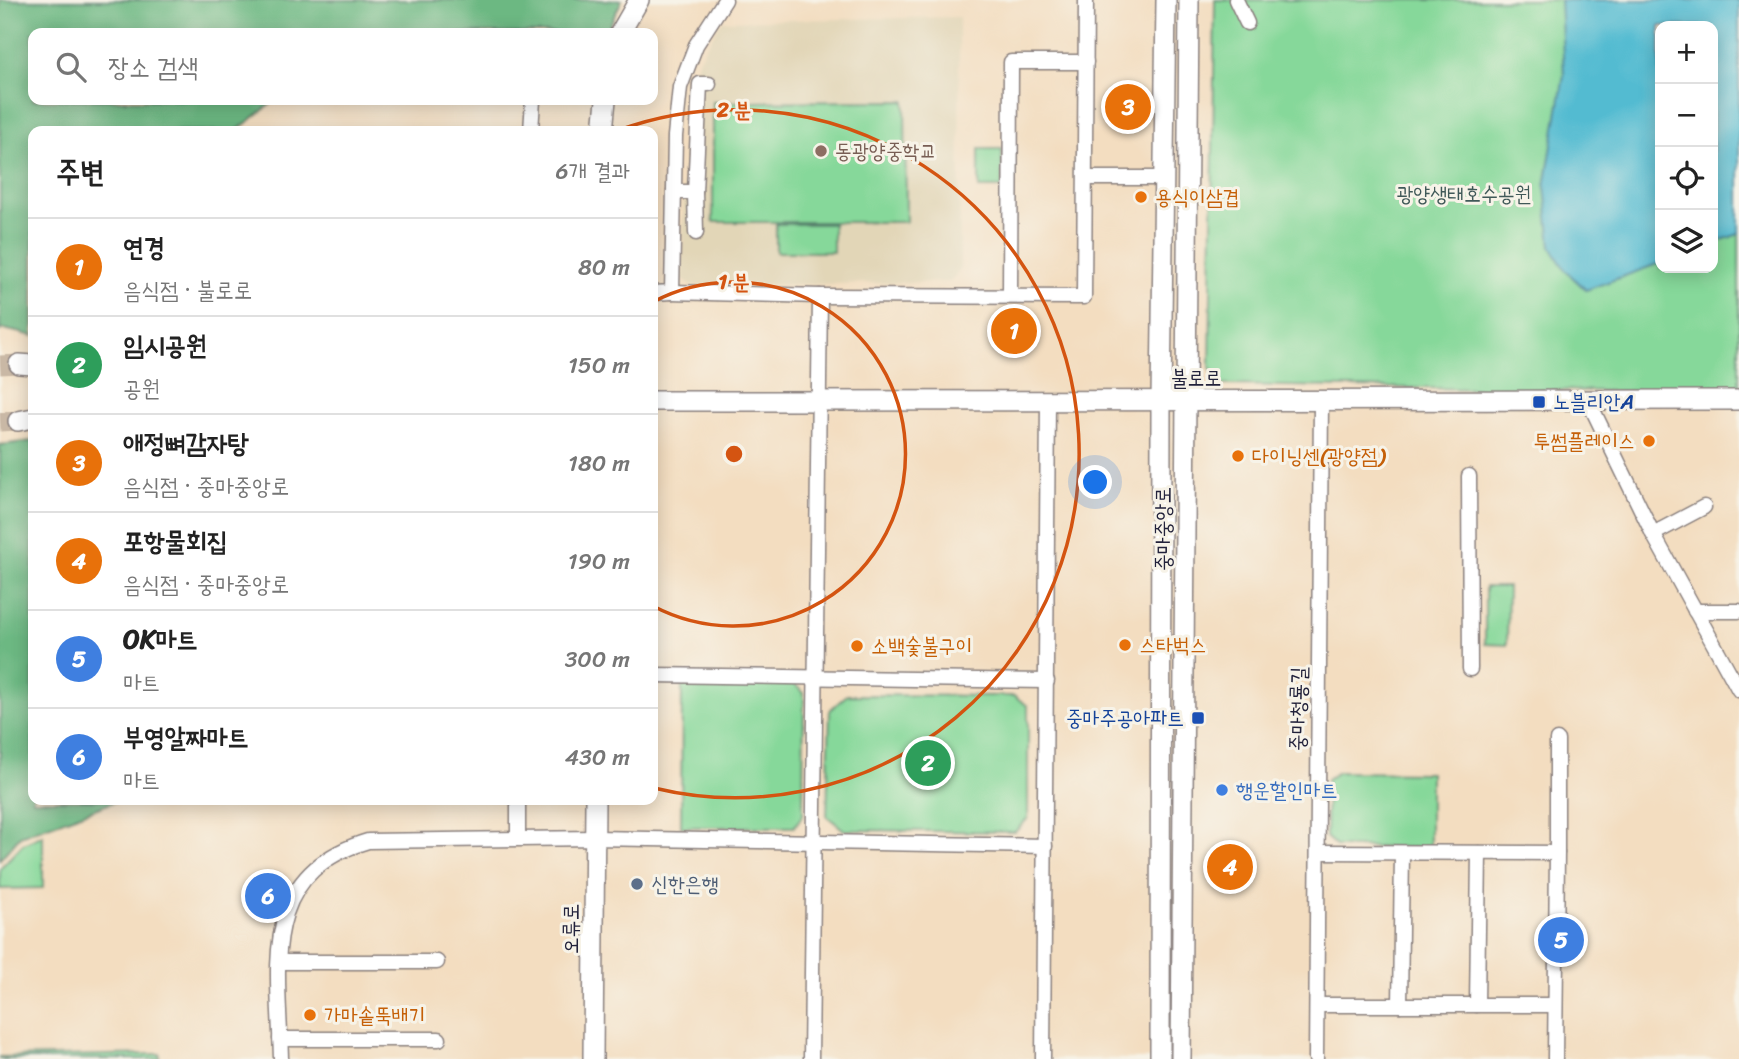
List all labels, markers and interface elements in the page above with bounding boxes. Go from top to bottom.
map controls [1655,21,1718,273]
button: + [1655,21,1718,84]
search box [28,28,658,105]
text: 장소 검색 [108,44,198,90]
icon: search [52,48,90,86]
pin: 3 [1105,81,1151,133]
button: − [1655,84,1718,147]
text: 2 분 [716,91,751,129]
place label: 동광양중학교 [835,132,936,170]
marker: 동광양중학교 [813,143,829,159]
text: 주변 [56,145,104,199]
button: locate [1655,147,1718,210]
text: 6개 결과 [555,151,630,192]
park label: 광양생태호수공원 [1396,175,1532,213]
place label: 용식이삼겹 [1155,178,1240,216]
marker: 용식이삼겹 [1133,189,1149,205]
button: layers [1655,210,1718,273]
text: 연경 [123,224,165,270]
text: 1 [74,247,84,288]
text: 80 m [578,247,630,288]
text: 1 분 [718,263,750,301]
text: 음식점 · 불로로 [123,270,252,311]
pin: 1 [991,305,1037,357]
text: 임시공원 [123,322,207,368]
text: 2 [72,345,86,386]
text: 150 m [568,345,630,386]
street label: 불로로 [1171,359,1221,397]
text: 공원 [123,368,160,409]
place label: 노블리안A [1553,383,1634,421]
marker: 노블리안A [1531,394,1547,410]
text: 애정뼈감자탕 [123,420,249,466]
place label: 투썸플레이스 [1534,422,1635,460]
marker: 투썸플레이스 [1641,433,1657,449]
place label: 다이닝센(광양점) [1252,437,1387,475]
centre of rings [722,442,746,466]
text: 3 [73,443,85,484]
text: 180 m [568,443,630,484]
marker: 다이닝센(광양점) [1230,448,1246,464]
your location [1078,465,1112,499]
text: 음식점 · 중마중앙로 [123,466,289,507]
street label: 중마중앙로 [1144,487,1182,571]
text: 포항물회집 [123,518,228,564]
text: 4 [72,541,86,582]
text: 190 m [568,541,630,582]
text: 음식점 · 중마중앙로 [123,564,289,605]
text: OK마트 [123,616,198,662]
place label: 스타벅스 [1139,626,1207,664]
place label: 소백숯불구이 [871,627,972,665]
marker: 스타벅스 [1117,637,1133,653]
marker: 소백숯불구이 [849,638,865,654]
text: 5 [72,639,86,680]
text: 300 m [565,639,630,680]
text: 마트 [123,662,160,703]
street label: 중마청룡길 [1278,666,1318,752]
place label: 중마주공아파트 [1066,699,1184,737]
marker: 중마주공아파트 [1190,710,1206,726]
text: 부영알짜마트 [123,714,249,760]
text: 6 [72,737,86,778]
text: 430 m [565,737,630,778]
pin: 2 [905,737,951,789]
text: 마트 [123,760,160,801]
place label: 행운할인마트 [1236,771,1337,809]
marker: 행운할인마트 [1214,782,1230,798]
pin: 4 [1207,841,1253,893]
place label: 신한은행 [651,865,719,903]
pin: 6 [245,870,291,922]
marker: 신한은행 [629,876,645,892]
street label: 오류로 [552,904,590,954]
pin: 5 [1538,914,1584,966]
place label: 가마솥뚝배기 [324,996,425,1034]
marker: 가마솥뚝배기 [302,1007,318,1023]

